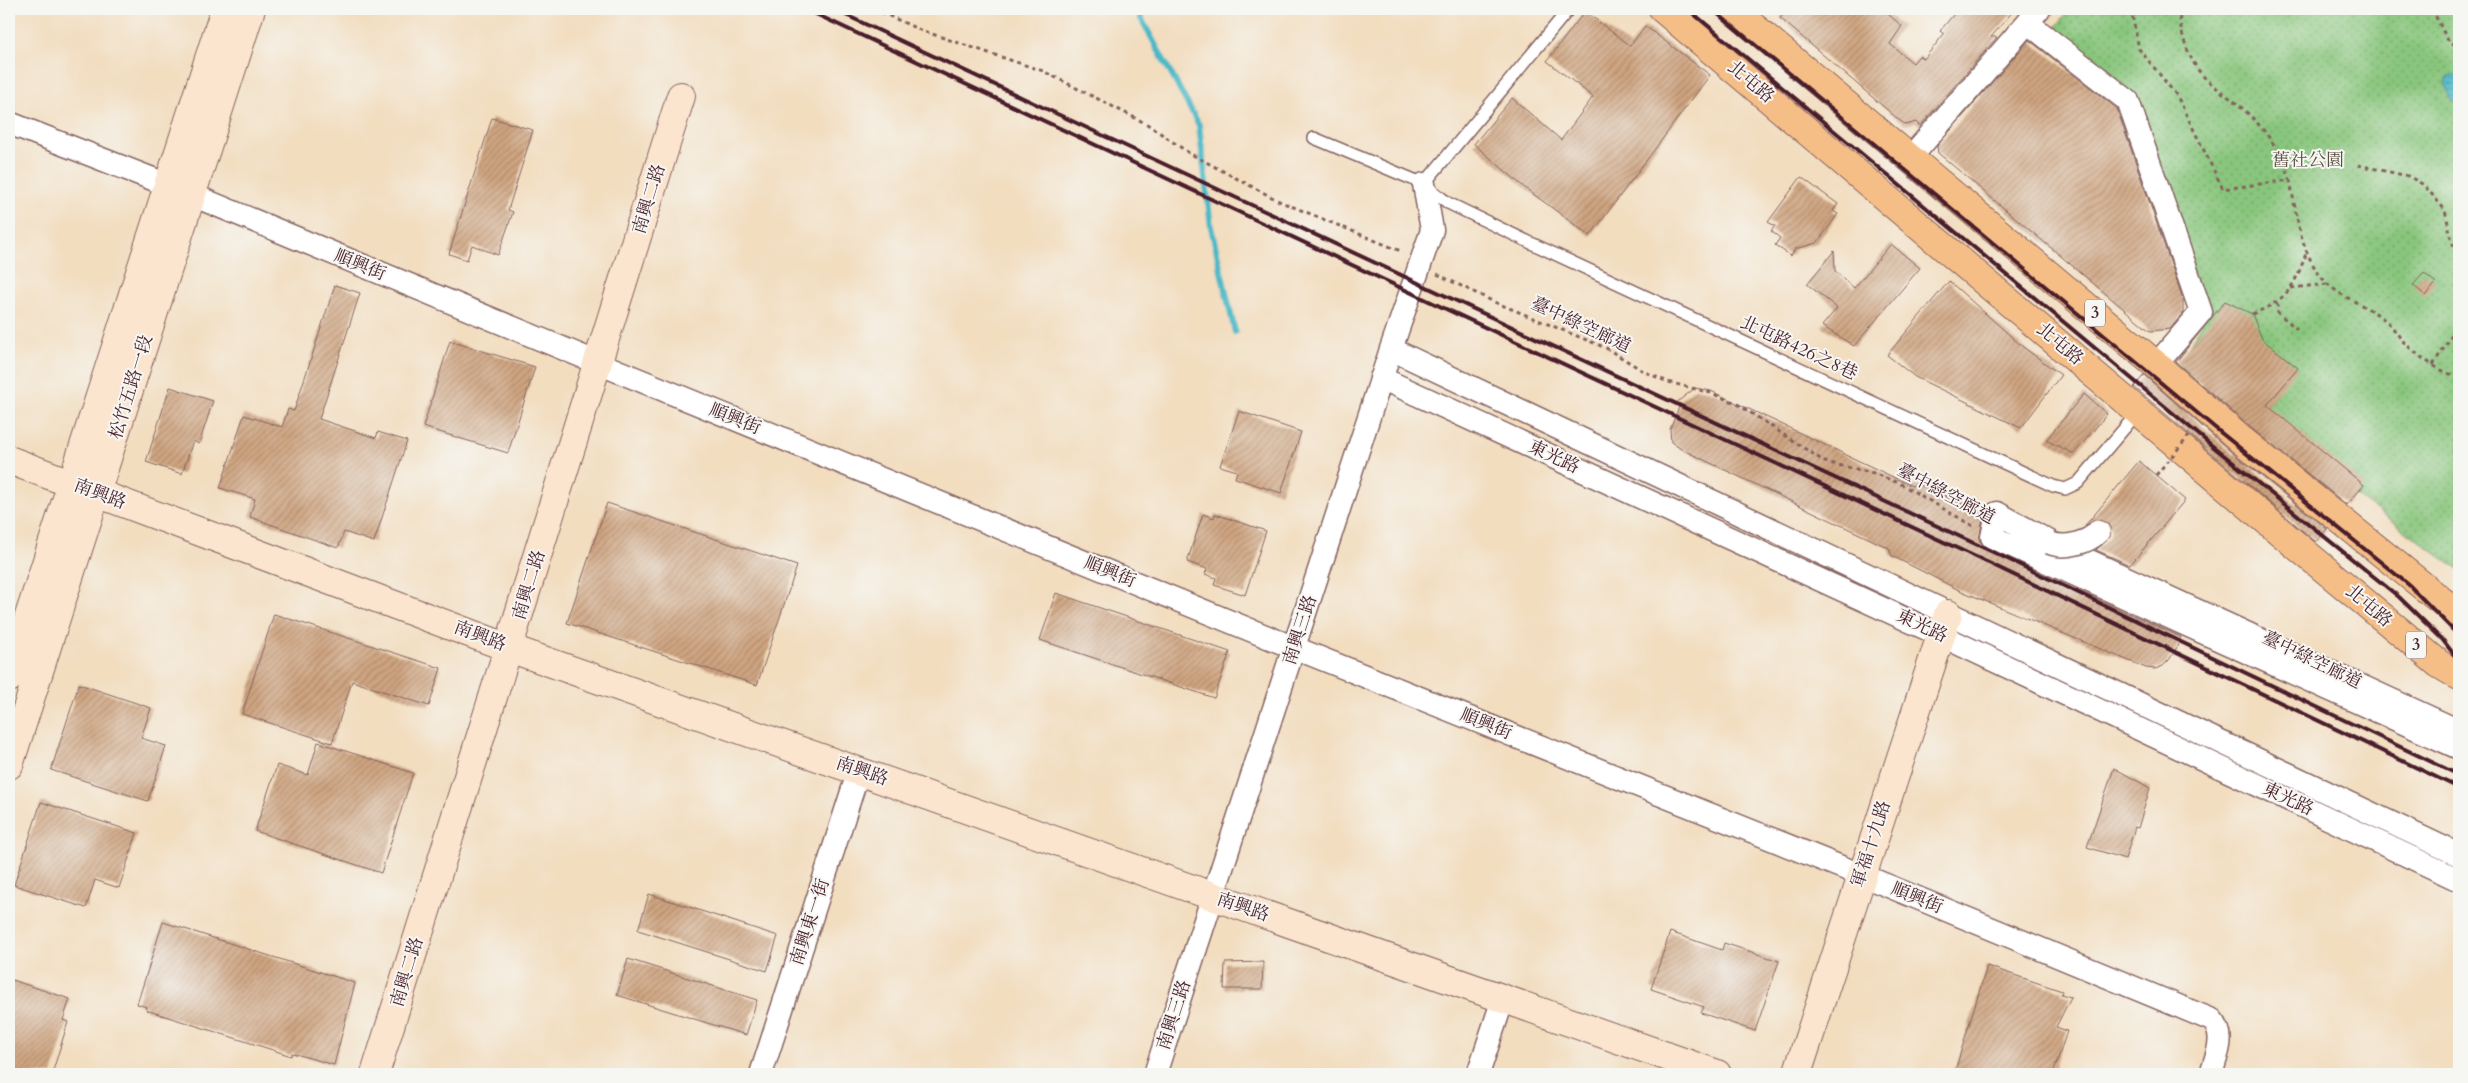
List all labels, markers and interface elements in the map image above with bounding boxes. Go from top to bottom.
street label: 北屯路 [1722,55,1780,109]
park label: 舊社公園 [2272,148,2344,173]
street label: 南興二路 [627,161,671,237]
street label: 順興街 [330,243,390,287]
street label: 臺中綠空廊道 [1527,291,1635,359]
road number: 3 [2085,300,2105,326]
street label: 北屯路426之8巷 [1736,310,1862,386]
street label: 北屯路 [2031,317,2089,371]
street label: 松竹五路一段 [103,332,159,442]
street label: 順興街 [705,397,765,441]
street label: 東光路 [1524,434,1584,480]
street label: 臺中綠空廊道 [1892,458,2000,530]
street label: 南興路 [70,473,130,515]
street label: 南興二路 [507,547,551,623]
street label: 順興街 [1080,550,1140,594]
street label: 北屯路 [2340,579,2398,633]
street label: 南興三路 [1277,592,1323,668]
street label: 東光路 [1892,603,1952,649]
street label: 南興路 [450,615,510,657]
street label: 臺中綠空廊道 [2258,625,2366,695]
road number: 3 [2406,632,2426,658]
street label: 順興街 [1456,702,1516,746]
street label: 南興路 [832,750,892,792]
street label: 東光路 [2258,776,2318,822]
street label: 軍福十九路 [1845,797,1897,891]
street label: 南興東一街 [784,875,836,969]
street label: 順興街 [1887,876,1947,920]
street label: 南興路 [1213,886,1273,928]
street label: 南興二路 [385,934,429,1010]
street label: 南興三路 [1151,977,1197,1053]

